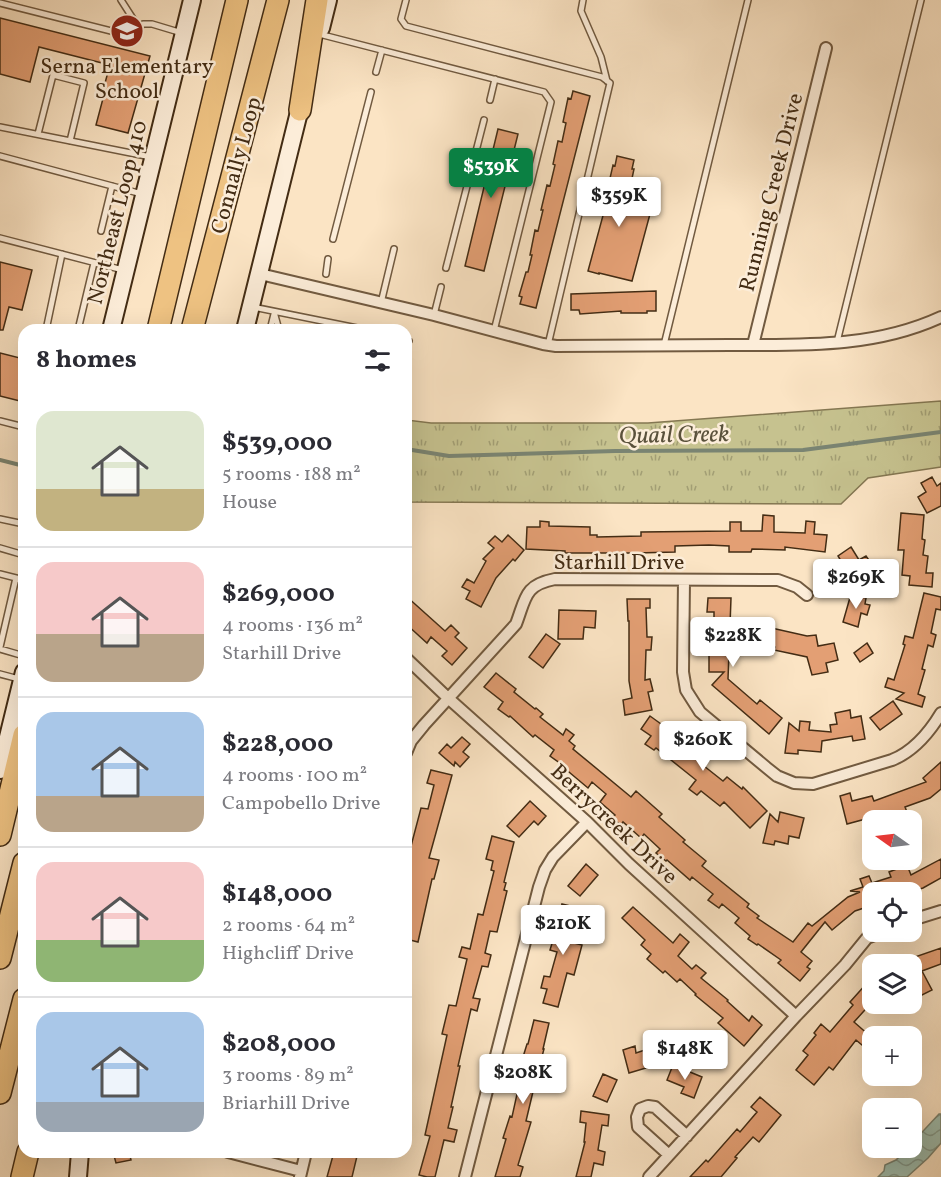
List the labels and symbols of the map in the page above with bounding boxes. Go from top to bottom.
school or university icon: Serna Elementary School [109,13,145,49]
place label: Serna Elementary School [40,52,214,108]
street label: Running Creek Drive [733,90,812,295]
street label: Connally Loop [204,94,271,237]
street label: Northeast Loop 410 [81,117,156,308]
pin: $539K [449,148,533,199]
pin: $359K [577,177,661,228]
water label: Quail Creek [618,418,730,454]
street label: Starhill Drive [553,548,685,579]
pin: $269K [814,559,898,610]
pin: $228K [691,617,775,668]
pin: $260K [661,721,745,772]
street label: Berrycreek Drive [543,757,684,892]
north arrow [862,810,922,870]
pin: $210K [521,905,605,956]
pin: $148K [643,1030,727,1081]
pin: $208K [481,1054,565,1105]

